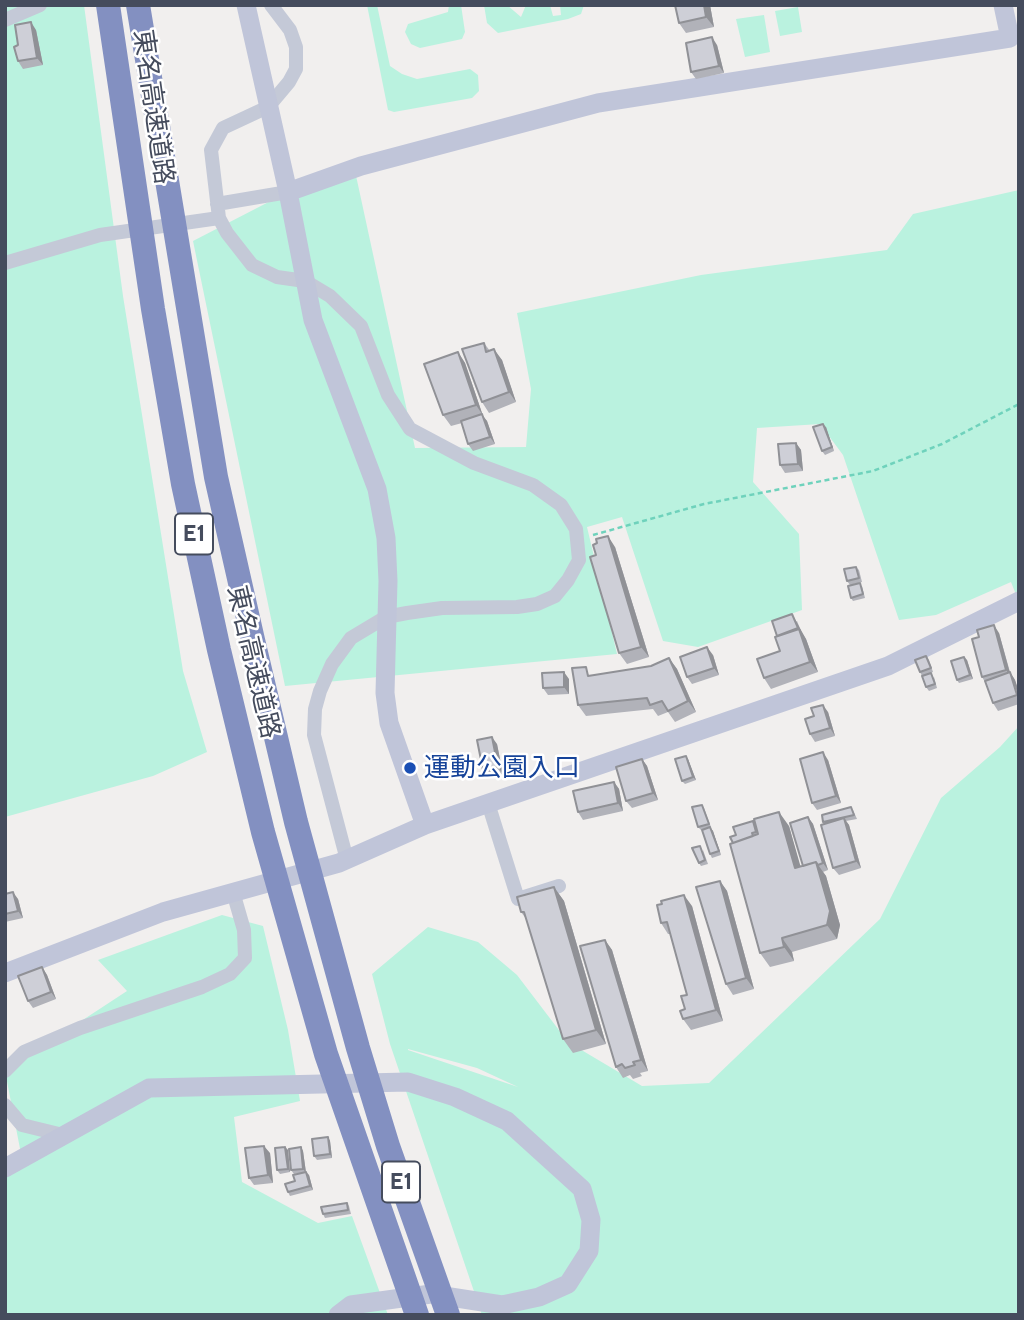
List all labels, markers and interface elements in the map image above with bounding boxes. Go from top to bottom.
street label: 東名高速道路 [127,28,179,186]
road number: E1 [175,514,213,554]
street label: 東名高速道路 [220,582,286,742]
place label: 運動公園入口 [424,752,580,784]
marker: 運動公園入口 [402,760,418,776]
road number: E1 [382,1162,420,1202]

